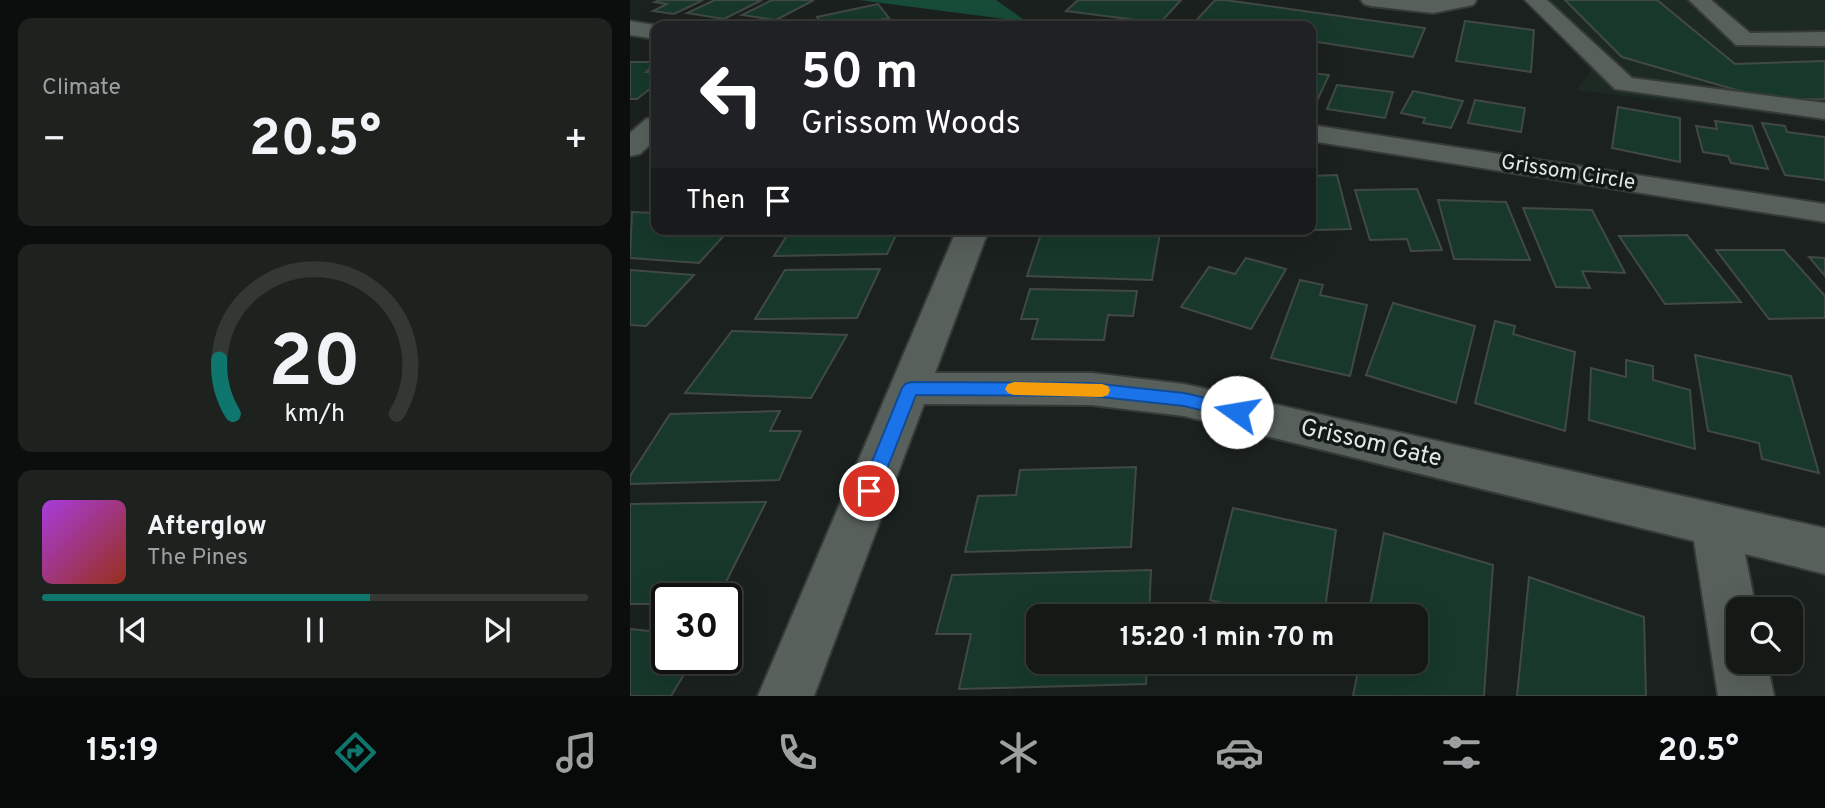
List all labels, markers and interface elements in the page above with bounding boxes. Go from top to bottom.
text: 50 m [801,44,918,106]
icon: left [686,49,777,140]
text: Climate [42,74,121,103]
text: Grissom Woods [801,105,1021,145]
text: 20.5° [249,108,381,174]
text: − [42,117,67,166]
text: + [563,117,588,166]
street label: Grissom Circle [1499,149,1637,197]
icon: arrive [759,182,797,220]
text: Then [686,185,745,218]
text: 20 [269,320,361,412]
position arrow [1200,375,1274,449]
text: km/h [285,399,345,431]
street label: Grissom Gate [1298,413,1444,475]
pin [839,461,899,521]
icon: arrive [850,472,888,510]
text: Afterglow [147,511,267,544]
text: The Pines [147,544,248,573]
speed limit sign: 30 [651,583,742,674]
map controls [1726,597,1803,674]
button: search [1726,597,1803,674]
icon: previous [114,611,152,649]
icon: pause [296,611,334,649]
icon: next [478,611,516,649]
text: 15:20 · 1 min · 70 m [1120,622,1334,655]
icon: directions [331,728,380,777]
icon: music [552,728,601,777]
icon: phone [773,728,822,777]
icon: climate [994,728,1043,777]
icon: car [1215,728,1264,777]
icon: filters [1437,728,1486,777]
text: 15:19 [86,732,159,772]
text: 20.5° [1658,732,1739,772]

